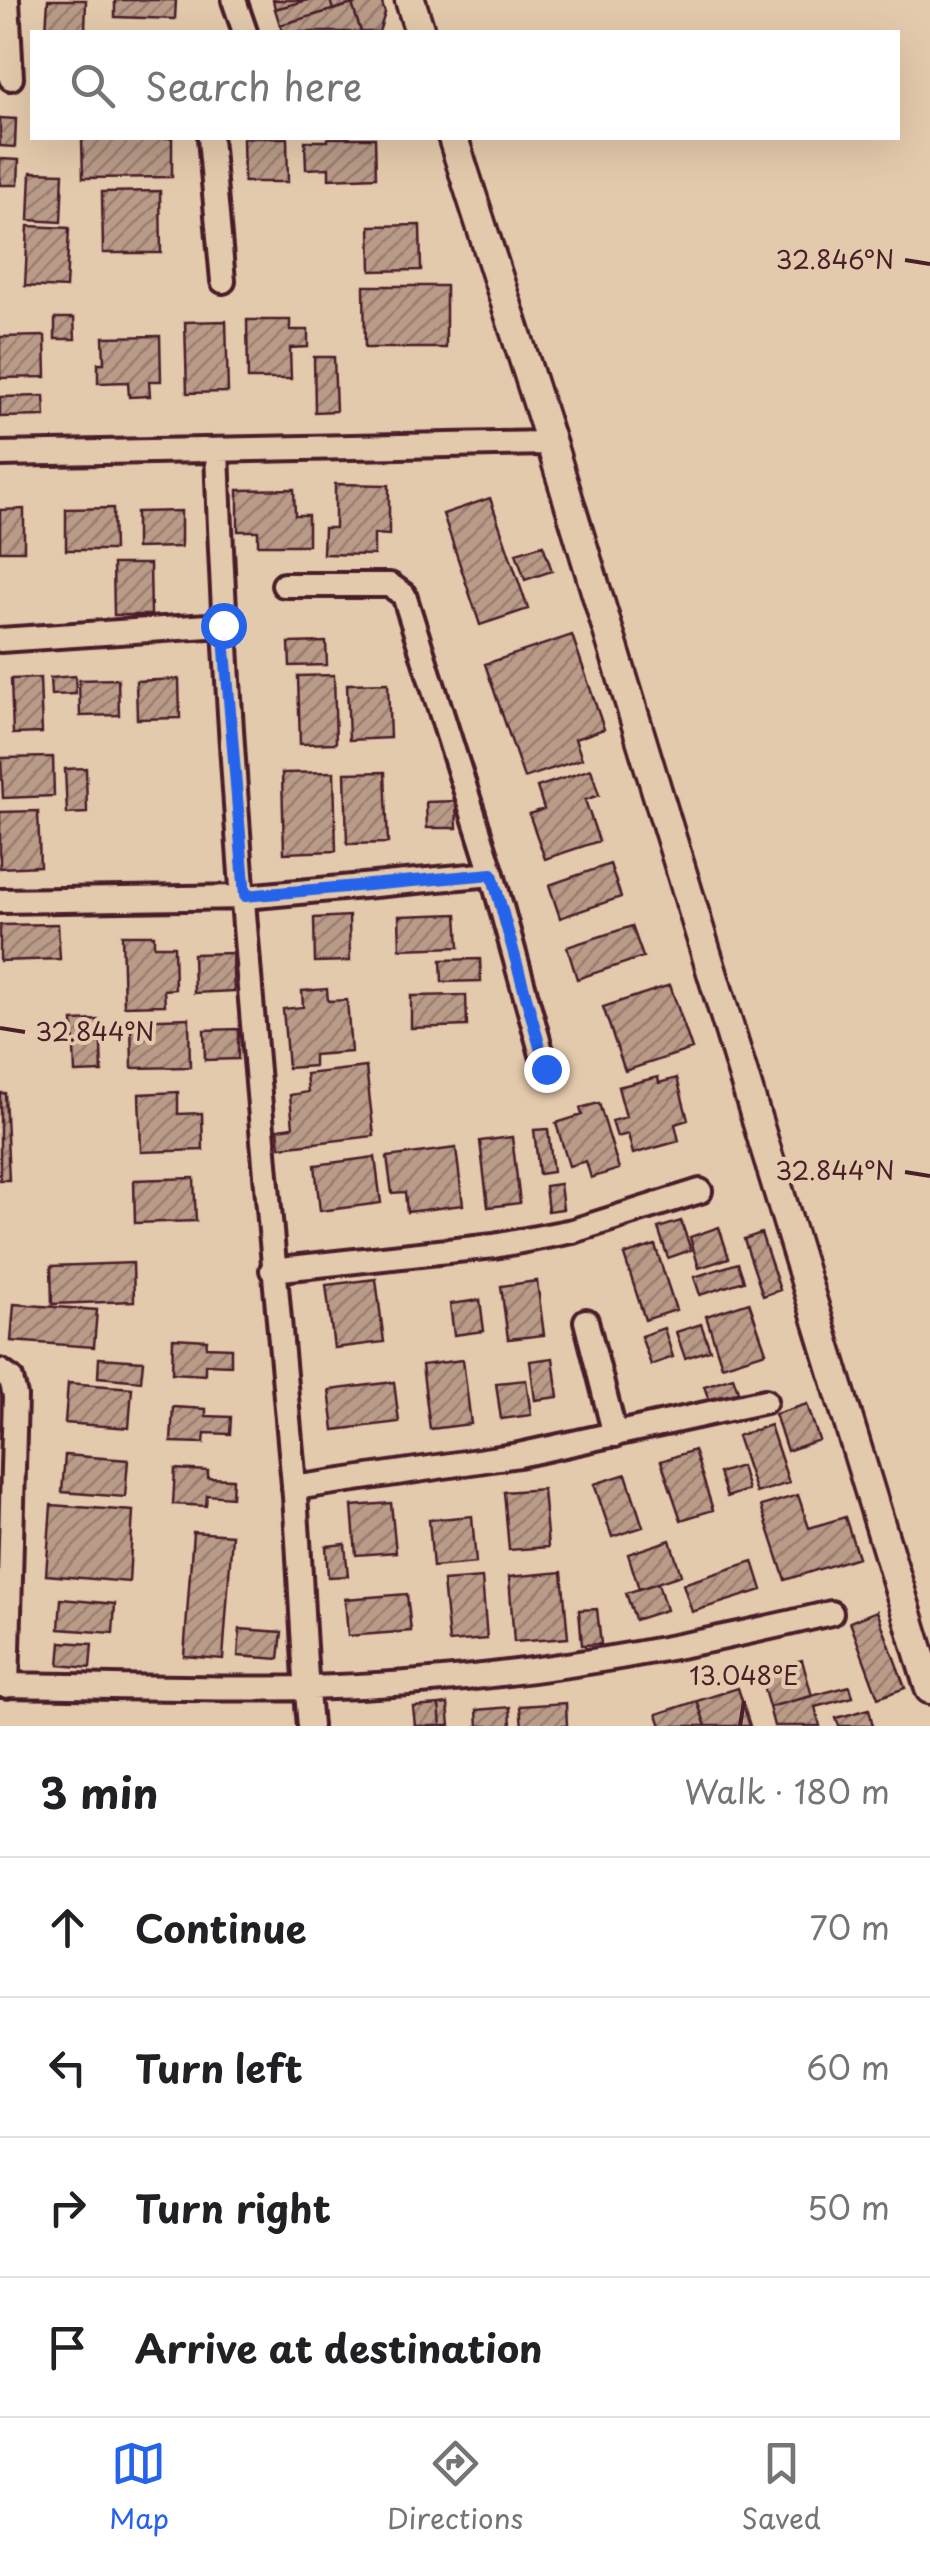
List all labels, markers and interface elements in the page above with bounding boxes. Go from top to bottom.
search box [30,30,900,140]
text: Search here [145,57,362,114]
icon: search [65,58,120,113]
text: 32.846°N [776,240,894,278]
route start [201,603,247,649]
text: 32.844°N [35,1012,155,1050]
route end [524,1047,570,1093]
text: 32.844°N [775,1151,895,1189]
text: 13.048°E [689,1656,799,1694]
text: 3 min [40,1760,158,1823]
text: Walk · 180 m [684,1767,890,1815]
text: Continue [135,1899,306,1956]
icon: ahead [40,1900,95,1955]
text: 70 m [810,1903,890,1951]
text: Turn left [135,2039,303,2096]
icon: left [40,2040,95,2095]
text: 60 m [806,2043,890,2091]
text: Turn right [135,2179,331,2236]
icon: right [40,2180,95,2235]
text: 50 m [807,2183,890,2231]
text: Arrive at destination [135,2319,543,2376]
icon: arrive [40,2320,95,2375]
tab: Map [109,2436,169,2539]
tab: Directions [387,2436,523,2539]
tab: Saved [741,2436,821,2539]

